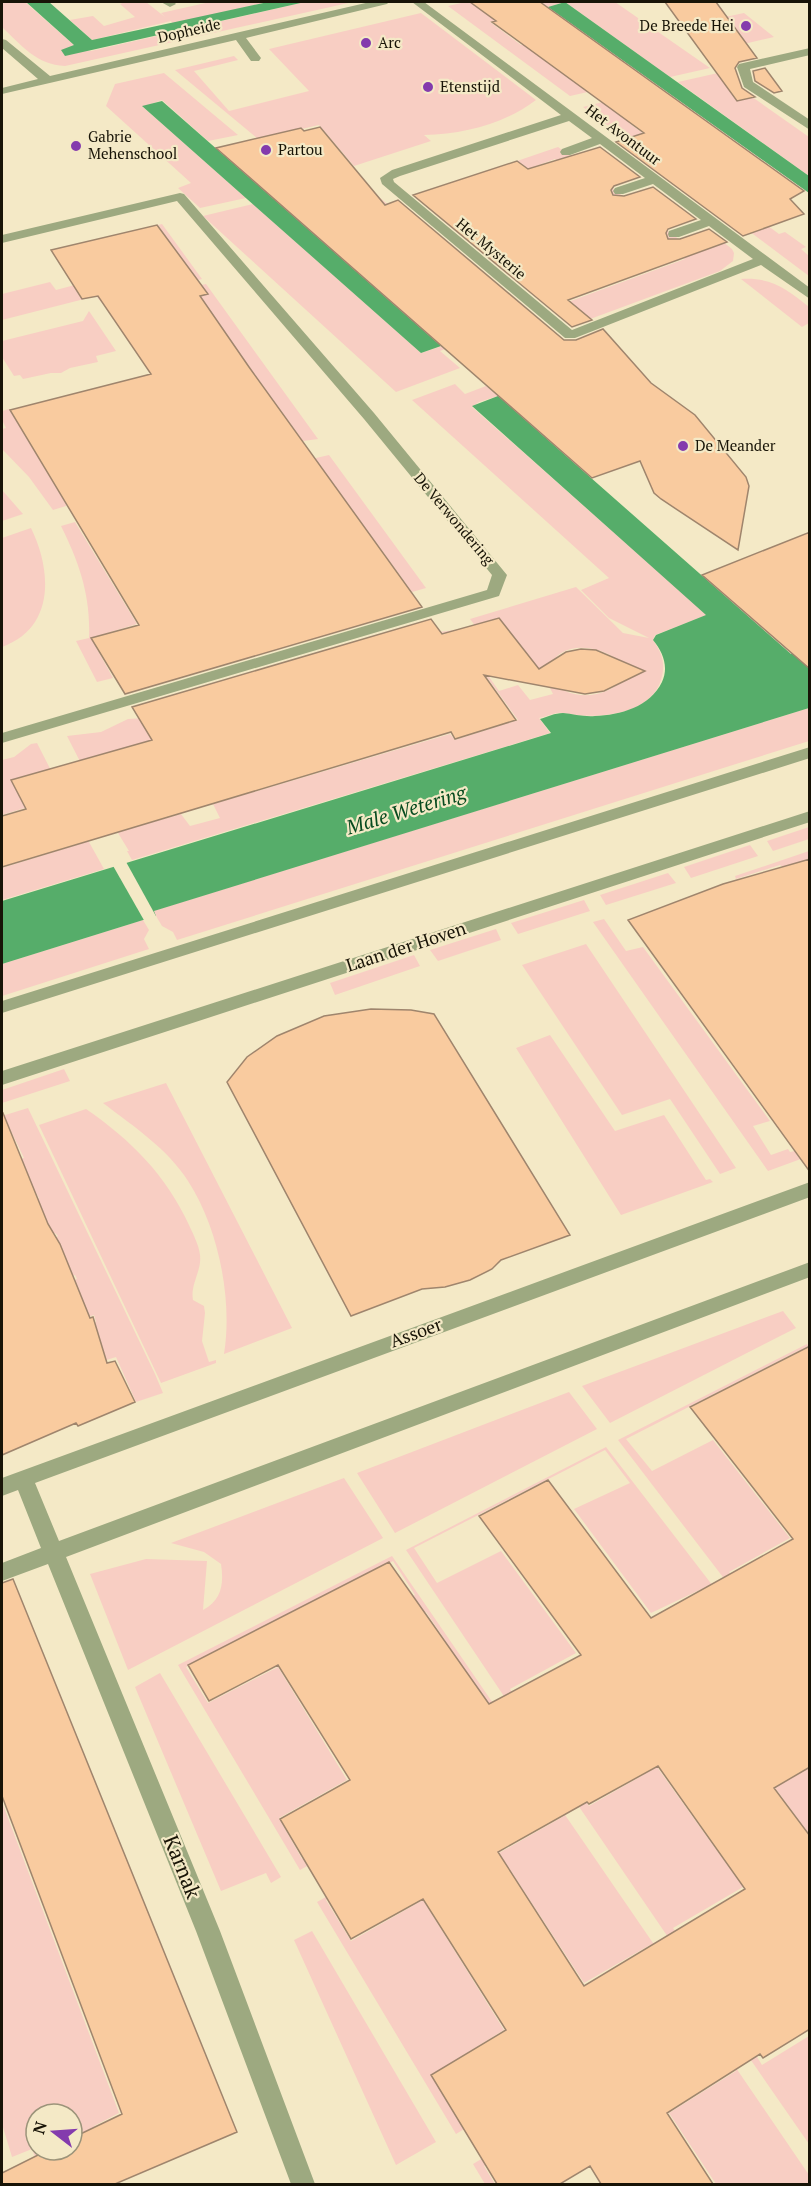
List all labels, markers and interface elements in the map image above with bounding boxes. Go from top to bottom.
street label: Dopheide [155,13,222,47]
place label: De Breede Hei [640,15,734,35]
marker: De Breede Hei [739,19,753,33]
place label: Arc [378,32,401,52]
marker: Arc [359,36,373,50]
place label: Etenstijd [440,76,500,96]
marker: Etenstijd [421,80,435,94]
street label: Het Avontuur [582,99,666,169]
place label: Gabrie Mehenschool [88,126,177,163]
marker: Gabrie Mehenschool [69,139,83,153]
place label: Partou [278,139,323,159]
marker: Partou [259,143,273,157]
street label: Het Mysterie [452,213,531,283]
place label: De Meander [695,435,776,455]
marker: De Meander [676,439,690,453]
street label: De Verwondering [410,468,500,570]
water label: Male Wetering [342,778,470,841]
street label: Laan der Hoven [343,915,469,977]
street label: Assoer [386,1312,445,1353]
street label: Karnak [158,1831,208,1903]
north arrow [24,2102,84,2162]
text: N [27,2119,52,2137]

